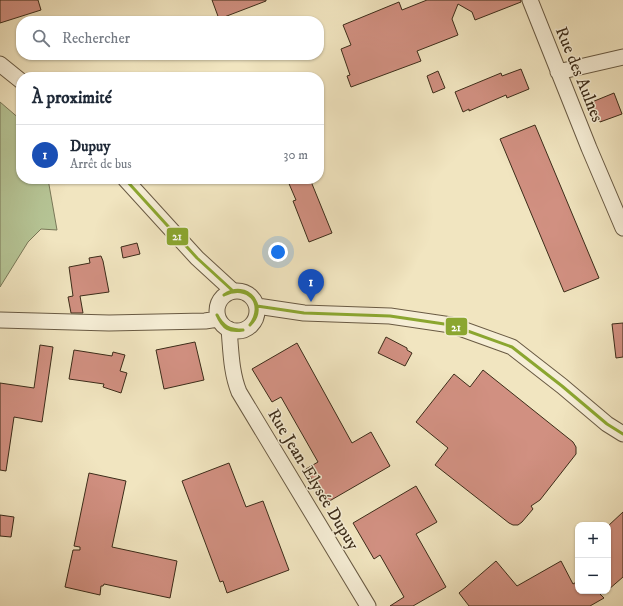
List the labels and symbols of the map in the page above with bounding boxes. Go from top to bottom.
street label: Rue des Aulnes [550,24,608,125]
line badge: 21 [166,227,189,246]
text: 21 [172,230,182,244]
your location [268,242,288,262]
pin: 1 [298,269,324,302]
line badge: 21 [445,317,468,336]
text: 21 [451,321,461,335]
street label: Rue Jean-Elysée Dupuy [262,405,364,555]

